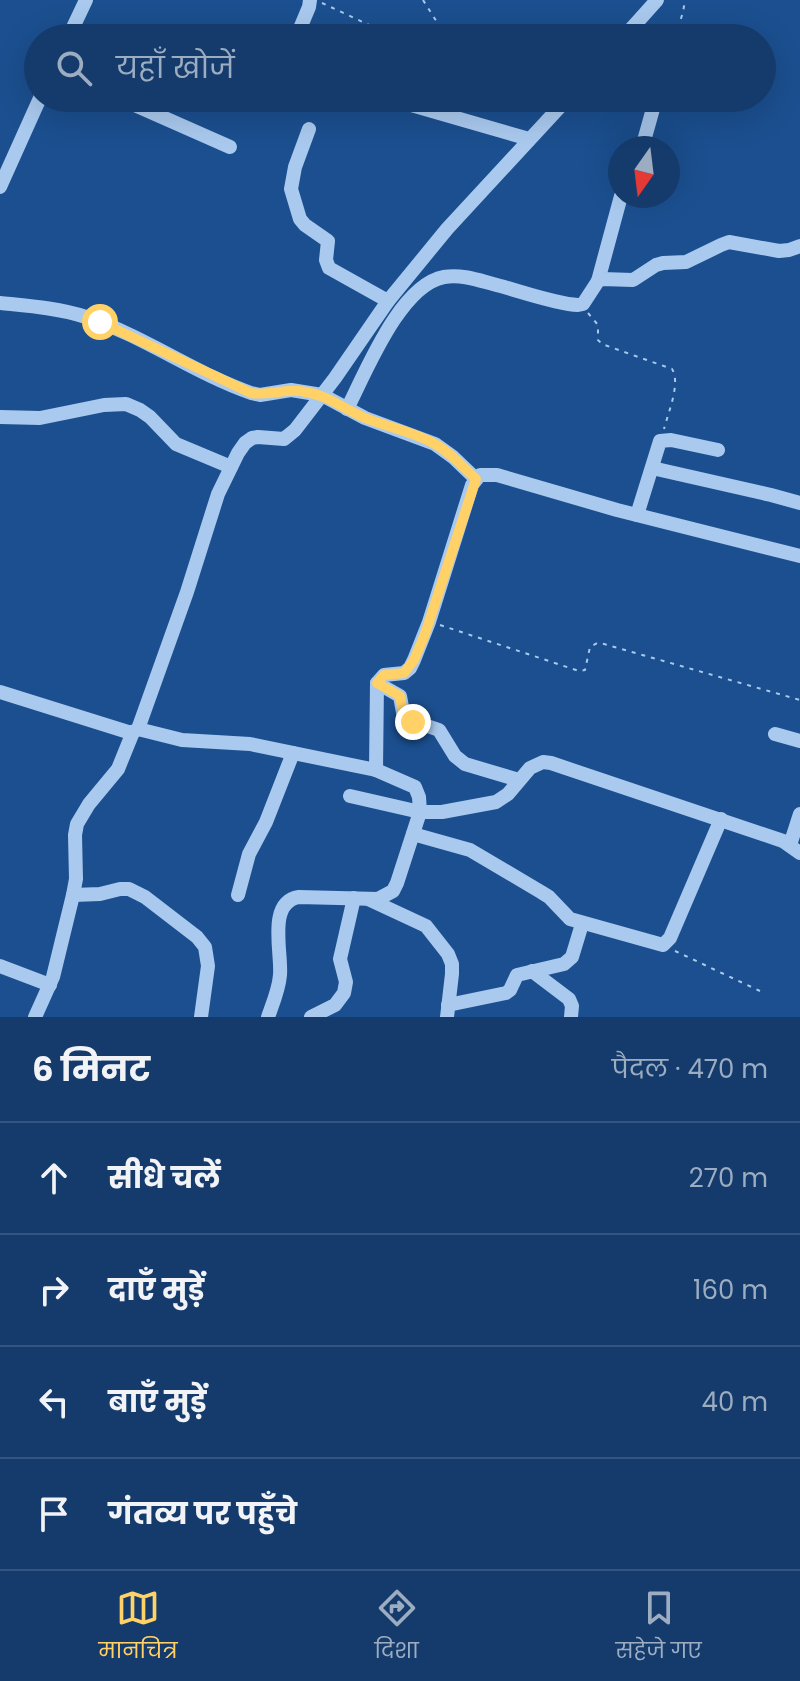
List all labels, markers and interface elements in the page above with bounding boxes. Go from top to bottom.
search box [24,24,776,112]
icon: search [52,46,96,90]
text: यहाँ खोजें [116,46,235,89]
north arrow [608,136,680,208]
route start [82,304,118,340]
route end [395,704,431,740]
text: 6 मिनट [32,1045,150,1093]
text: पैदल · 470 m [612,1051,768,1087]
icon: ahead [32,1156,76,1200]
text: सीधे चलें [108,1156,221,1199]
text: 270 m [689,1160,768,1196]
icon: right [32,1268,76,1312]
text: दाएँ मुड़ें [108,1268,204,1311]
text: 160 m [693,1272,768,1308]
icon: left [32,1380,76,1424]
text: बाएँ मुड़ें [108,1380,206,1423]
text: 40 m [702,1384,768,1420]
icon: arrive [32,1492,76,1536]
text: गंतव्य पर पहुँचे [108,1492,297,1535]
tab: मानचित्र [98,1586,177,1667]
tab: दिशा [374,1586,419,1667]
tab: सहेजे गए [616,1586,702,1667]

